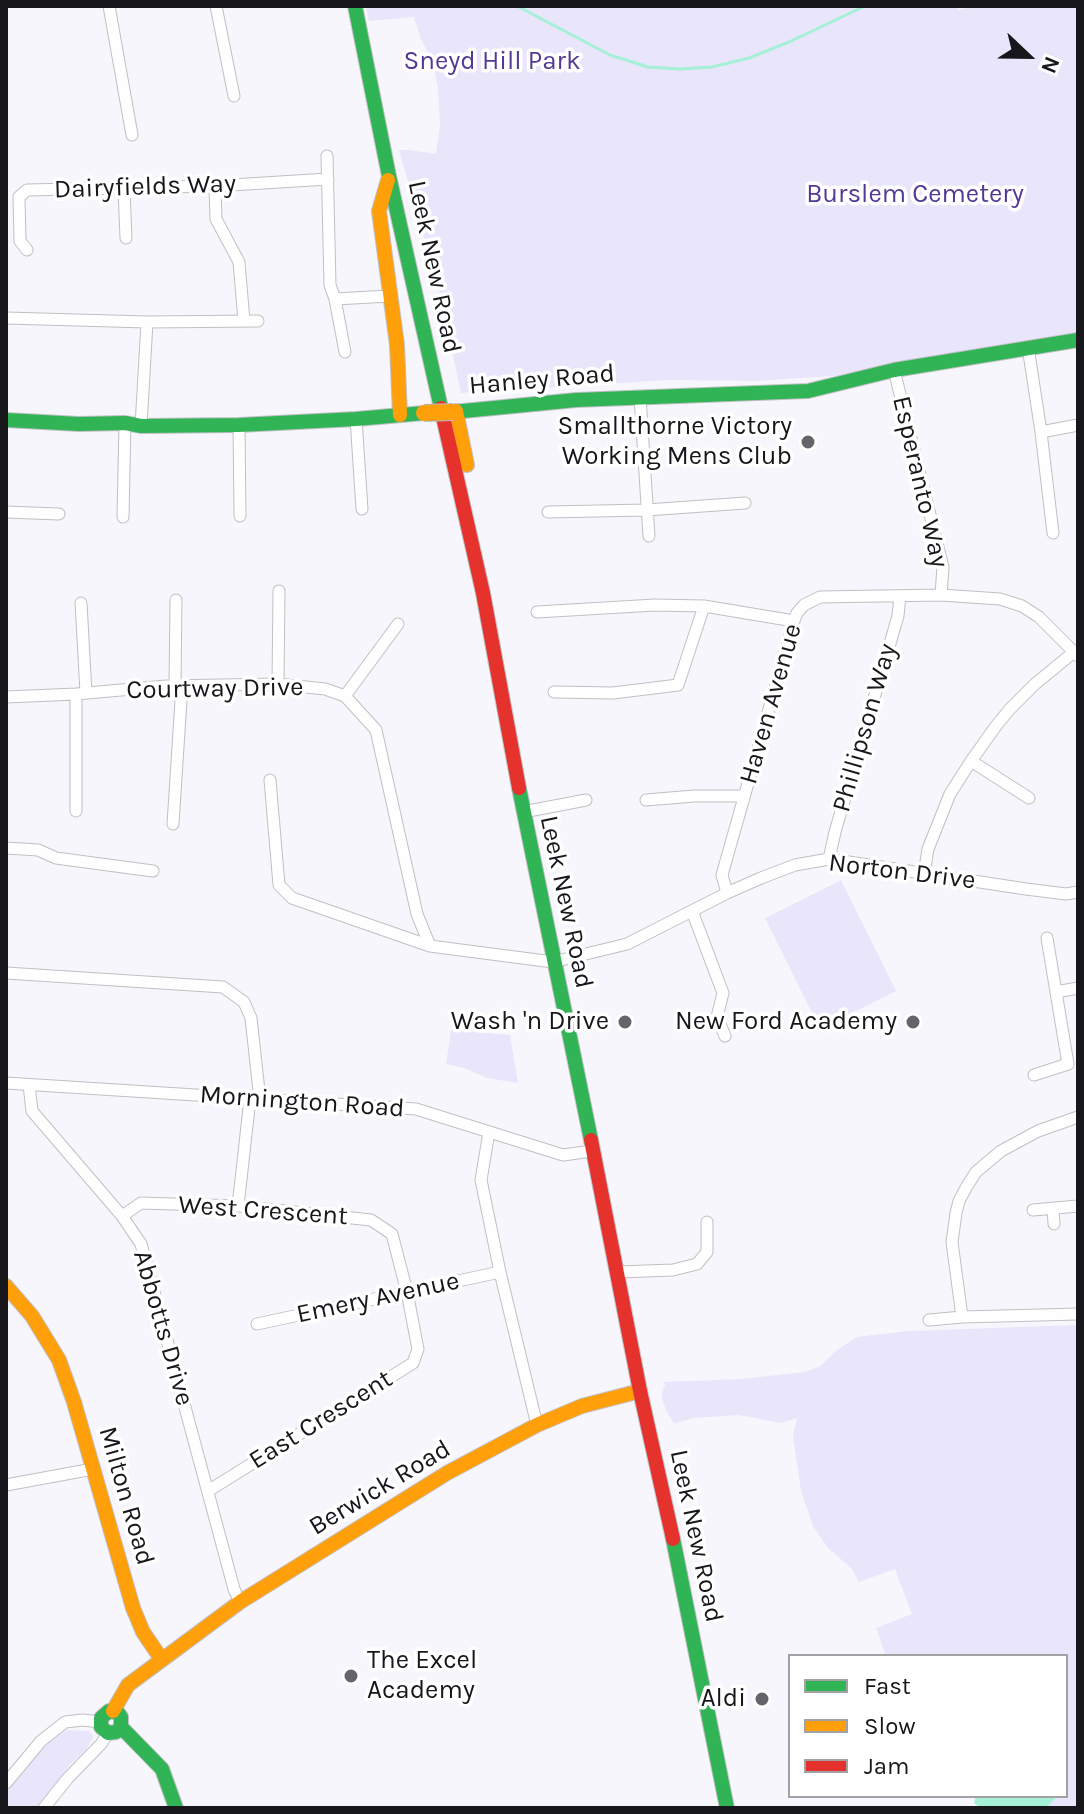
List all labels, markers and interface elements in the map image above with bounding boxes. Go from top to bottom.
north arrow [988,16,1068,96]
park label: Sneyd Hill Park [403,46,581,78]
text: N [1035,53,1065,77]
street label: Dairyfields Way [53,168,237,206]
street label: Leek New Road [400,178,468,356]
park label: Burslem Cemetery [806,179,1024,211]
street label: Hanley Road [468,358,616,402]
street label: Esperanto Way [885,393,955,571]
place label: Smallthorne Victory Working Mens Club [558,411,792,472]
marker: Smallthorne Victory Working Mens Club [799,433,817,451]
street label: Haven Avenue [733,620,809,788]
street label: Phillipson Way [826,640,904,816]
street label: Courtway Drive [126,672,304,706]
street label: Leek New Road [532,813,600,991]
street label: Norton Drive [827,848,977,896]
place label: Wash 'n Drive [451,1006,609,1038]
place label: New Ford Academy [675,1006,897,1038]
marker: Wash 'n Drive [616,1013,634,1031]
marker: New Ford Academy [904,1013,922,1031]
street label: Mornington Road [199,1079,405,1125]
street label: West Crescent [177,1190,349,1232]
street label: Abbotts Drive [126,1247,200,1409]
street label: Emery Avenue [294,1266,462,1330]
street label: East Crescent [244,1364,398,1476]
street label: Milton Road [91,1423,161,1569]
street label: Berwick Road [304,1434,456,1542]
street label: Leek New Road [662,1447,730,1625]
place label: The Excel Academy [367,1645,477,1706]
legend [788,1654,1068,1798]
marker: The Excel Academy [342,1667,360,1685]
text: Fast [864,1672,911,1700]
place label: Aldi [701,1683,746,1715]
marker: Aldi [753,1690,771,1708]
text: Slow [864,1712,916,1740]
text: Jam [864,1752,909,1780]

